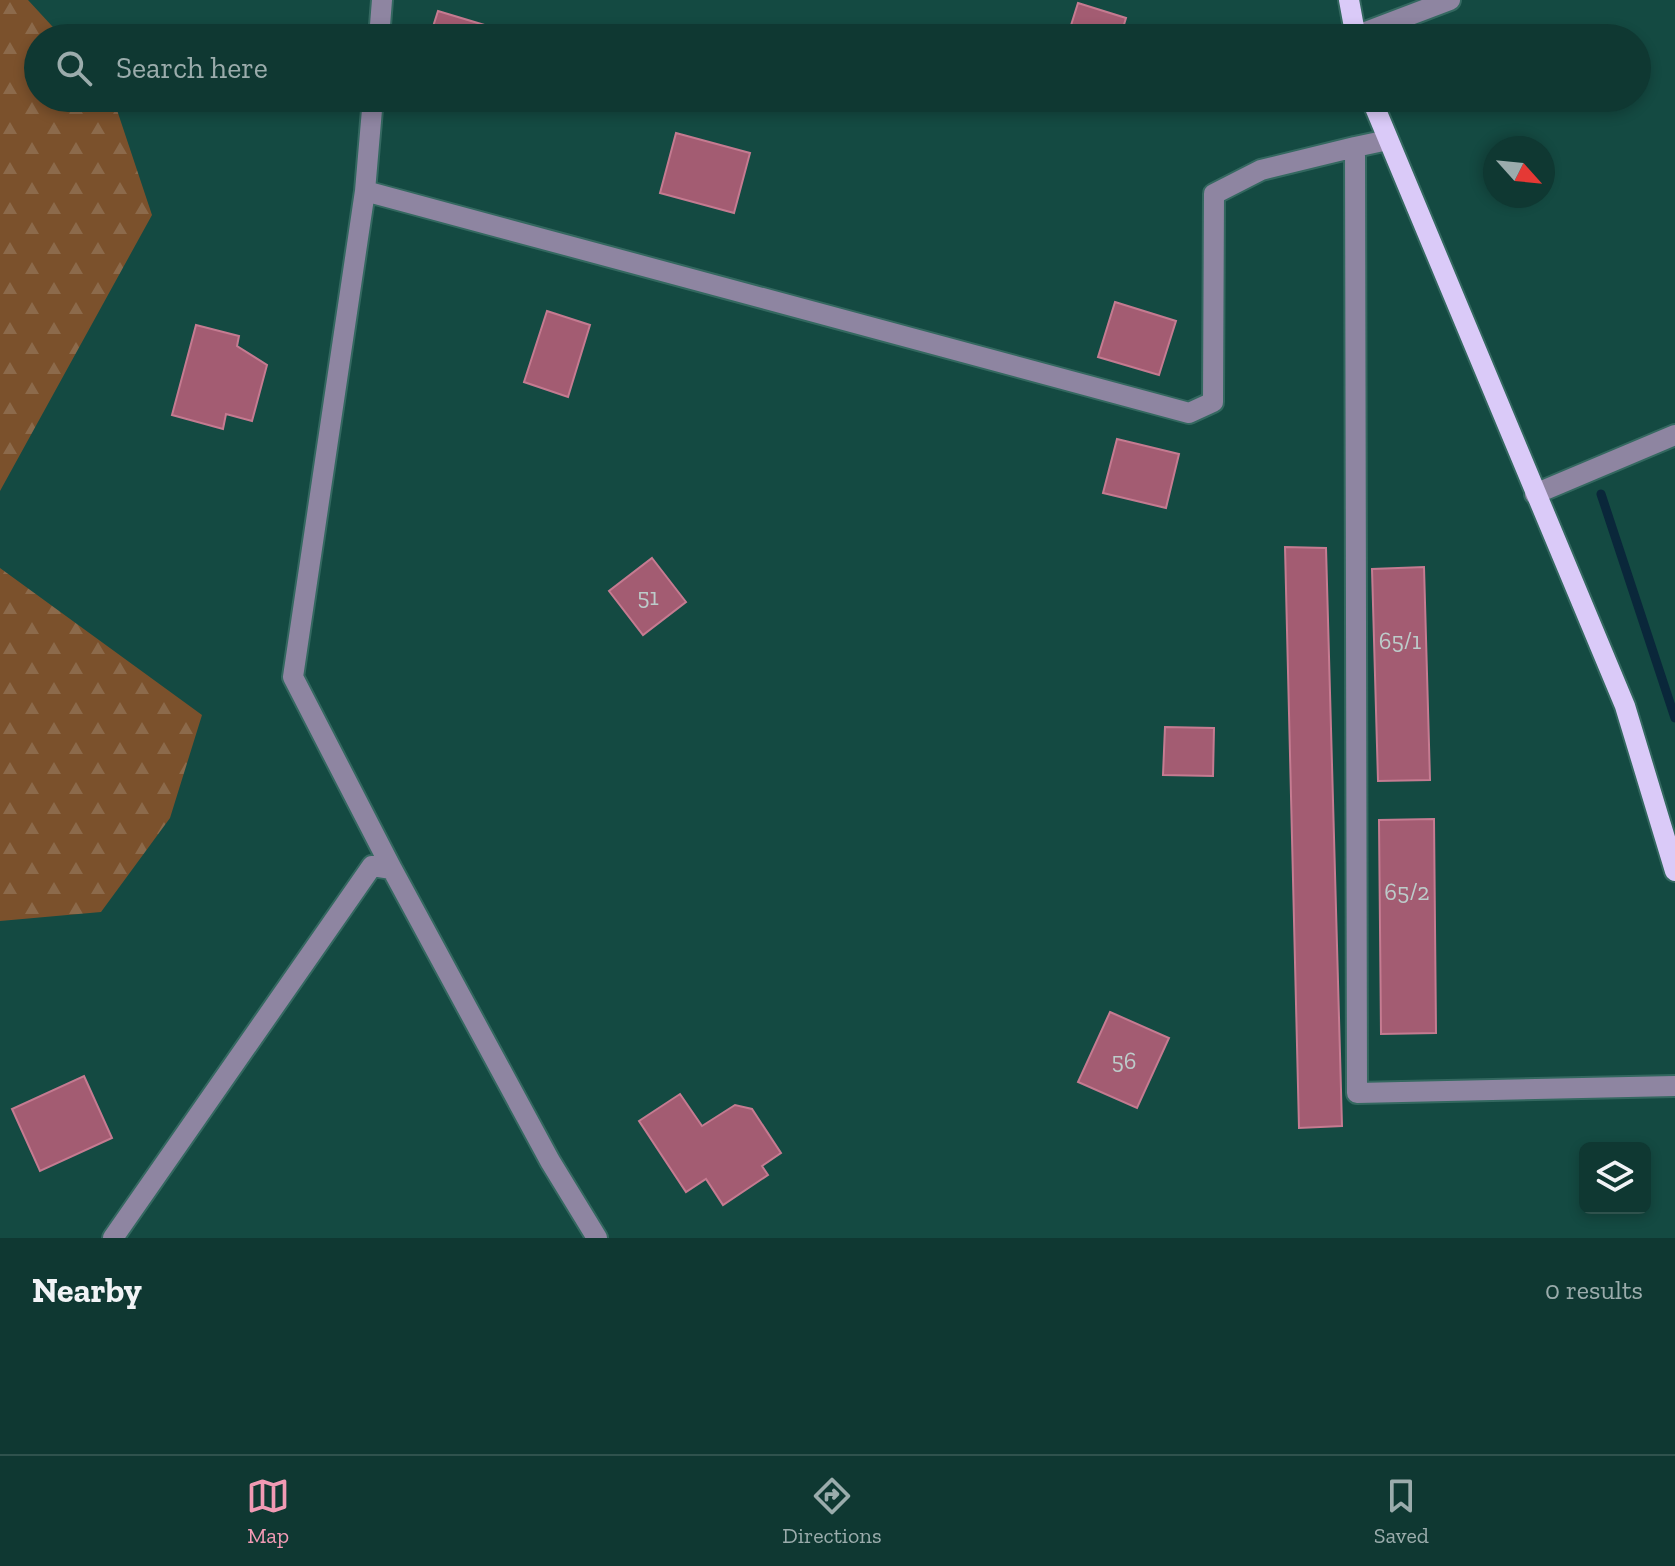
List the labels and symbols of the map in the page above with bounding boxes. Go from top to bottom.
north arrow [1483,136,1555,208]
house number: 51 [637,582,659,611]
house number: 65/1 [1379,626,1421,655]
house number: 65/2 [1384,877,1430,906]
house number: 56 [1111,1046,1137,1075]

